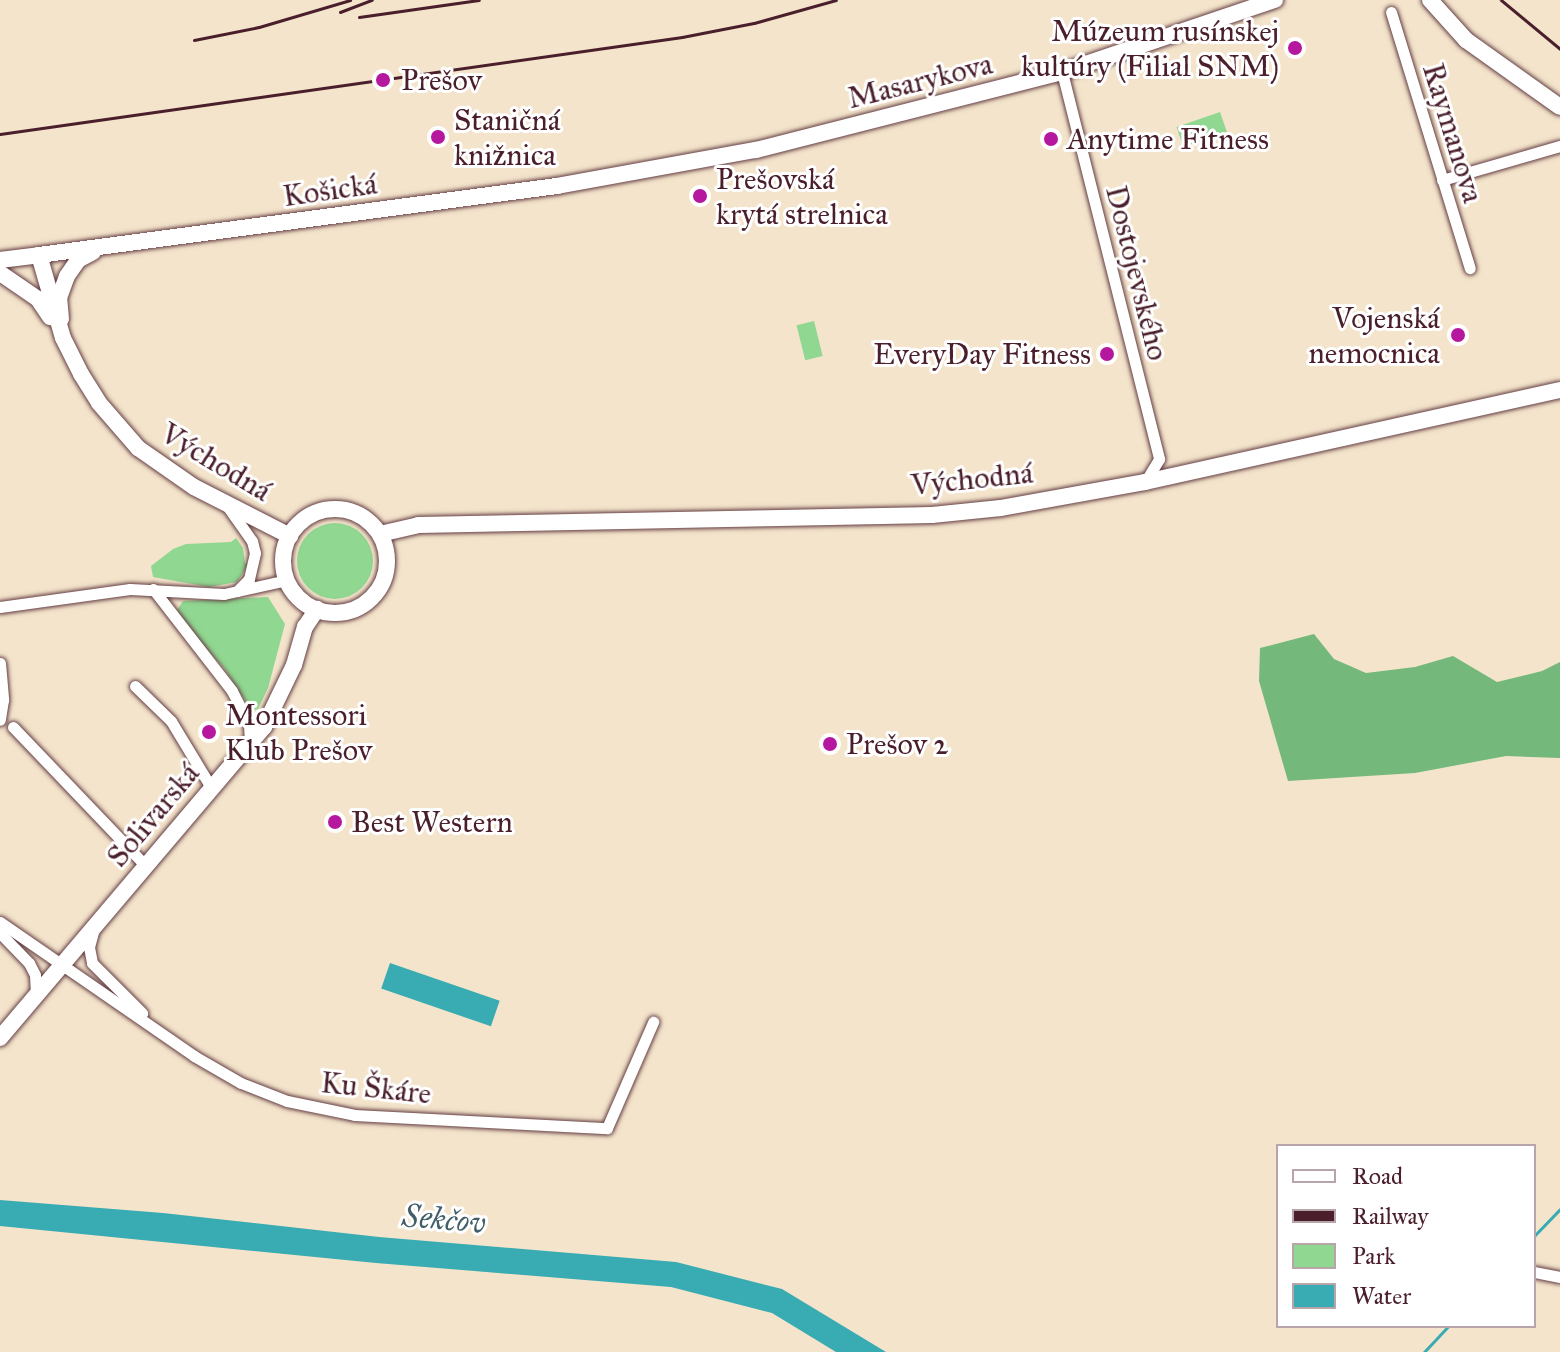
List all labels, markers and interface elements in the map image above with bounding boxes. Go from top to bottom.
place label: Múzeum rusínskej kultúry (Filial SNM) [1021,13,1279,84]
marker: Múzeum rusínskej kultúry (Filial SNM) [1286,39,1304,57]
street label: Masarykova [844,46,996,116]
street label: Raymanova [1415,59,1491,207]
place label: Prešov [401,62,482,98]
marker: Prešov [372,69,394,91]
place label: Staničná knižnica [454,102,560,172]
place label: Anytime Fitness [1067,121,1269,157]
marker: Staničná knižnica [429,128,447,146]
marker: Anytime Fitness [1042,130,1060,148]
place label: Prešovská krytá strelnica [716,161,888,232]
street label: Košická [281,166,379,214]
street label: Dostojevského [1098,182,1176,364]
marker: Prešovská krytá strelnica [691,187,709,205]
place label: Vojenská nemocnica [1308,300,1440,370]
marker: Vojenská nemocnica [1447,324,1469,346]
place label: EveryDay Fitness [873,336,1091,372]
marker: EveryDay Fitness [1098,345,1116,363]
street label: Východná [154,415,278,509]
street label: Východná [909,455,1035,503]
place label: Montessori Klub Prešov [225,697,372,768]
marker: Montessori Klub Prešov [200,723,218,741]
place label: Prešov 2 [846,726,948,762]
marker: Prešov 2 [821,735,839,753]
street label: Solivarská [99,756,207,874]
place label: Best Western [351,804,513,840]
marker: Best Western [326,813,344,831]
street label: Ku Škáre [319,1064,433,1112]
legend [1276,1144,1536,1328]
text: Road [1352,1161,1403,1191]
water label: Sekčov [400,1197,488,1243]
text: Railway [1352,1201,1429,1231]
text: Park [1352,1241,1395,1271]
text: Water [1352,1281,1411,1311]

